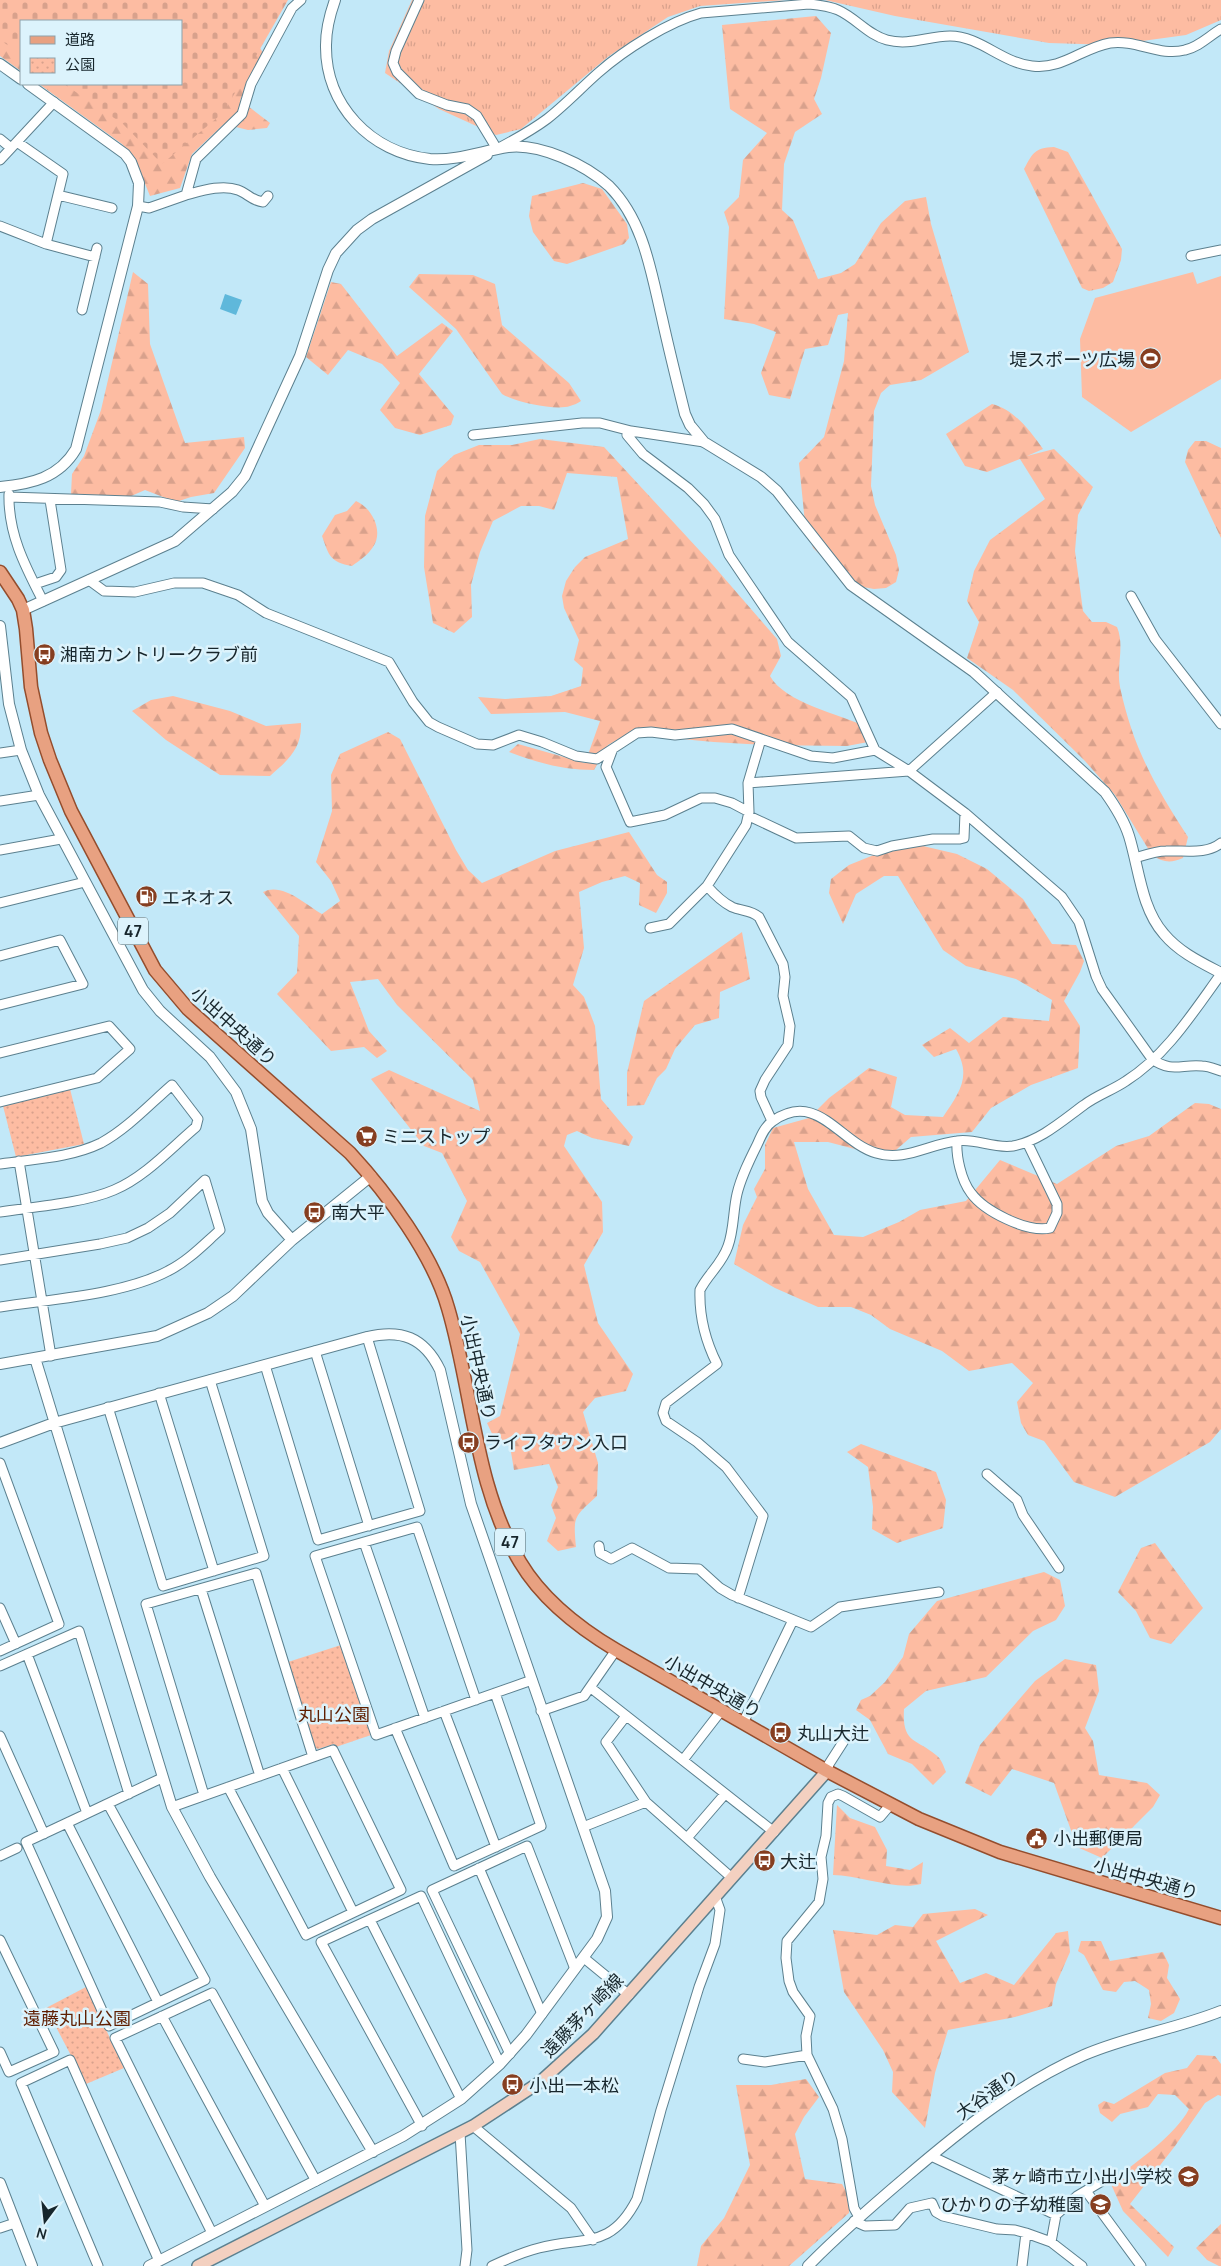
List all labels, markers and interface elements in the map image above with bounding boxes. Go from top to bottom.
legend [20,20,182,85]
text: 道路 [65,29,95,50]
text: 公園 [65,54,95,75]
place label: 堤スポーツ広場 [1009,347,1135,371]
sports icon: 堤スポーツ広場 [1139,347,1163,371]
bus stop icon: 湘南カントリークラブ前 [32,642,56,666]
place label: 湘南カントリークラブ前 [60,642,258,666]
fuel station icon: エネオス [134,885,158,909]
place label: エネオス [162,885,234,909]
road number: 47 [118,918,148,944]
street label: 小出中央通り [186,981,282,1071]
supermarket icon: ミニストップ [354,1124,378,1148]
place label: ミニストップ [382,1124,490,1148]
bus stop icon: 南大平 [303,1200,327,1224]
place label: 南大平 [331,1200,385,1224]
street label: 小出中央通り [456,1312,502,1422]
bus stop icon: ライフタウン入口 [456,1430,480,1454]
place label: ライフタウン入口 [484,1430,628,1454]
road number: 47 [495,1528,525,1555]
street label: 小出中央通り [660,1649,766,1723]
park label: 丸山公園 [298,1702,370,1726]
bus stop icon: 丸山大辻 [769,1721,793,1745]
place label: 丸山大辻 [797,1721,869,1745]
public building icon: 小出郵便局 [1025,1826,1049,1850]
place label: 小出郵便局 [1053,1826,1143,1850]
bus stop icon: 大辻 [752,1849,776,1873]
place label: 大辻 [780,1849,816,1873]
street label: 小出中央通り [1091,1852,1201,1904]
street label: 遠藤茅ヶ崎線 [536,1968,628,2062]
park label: 遠藤丸山公園 [23,2006,131,2030]
street label: 大谷通り [951,2064,1023,2124]
bus stop icon: 小出一本松 [501,2073,525,2097]
place label: 小出一本松 [529,2073,619,2097]
place label: 茅ヶ崎市立小出小学校 [992,2164,1172,2188]
school or university icon: 茅ヶ崎市立小出小学校 [1176,2164,1200,2188]
place label: ひかりの子幼稚園 [940,2192,1084,2216]
school or university icon: ひかりの子幼稚園 [1088,2192,1112,2216]
north arrow [20,2196,70,2246]
text: N [34,2224,49,2245]

